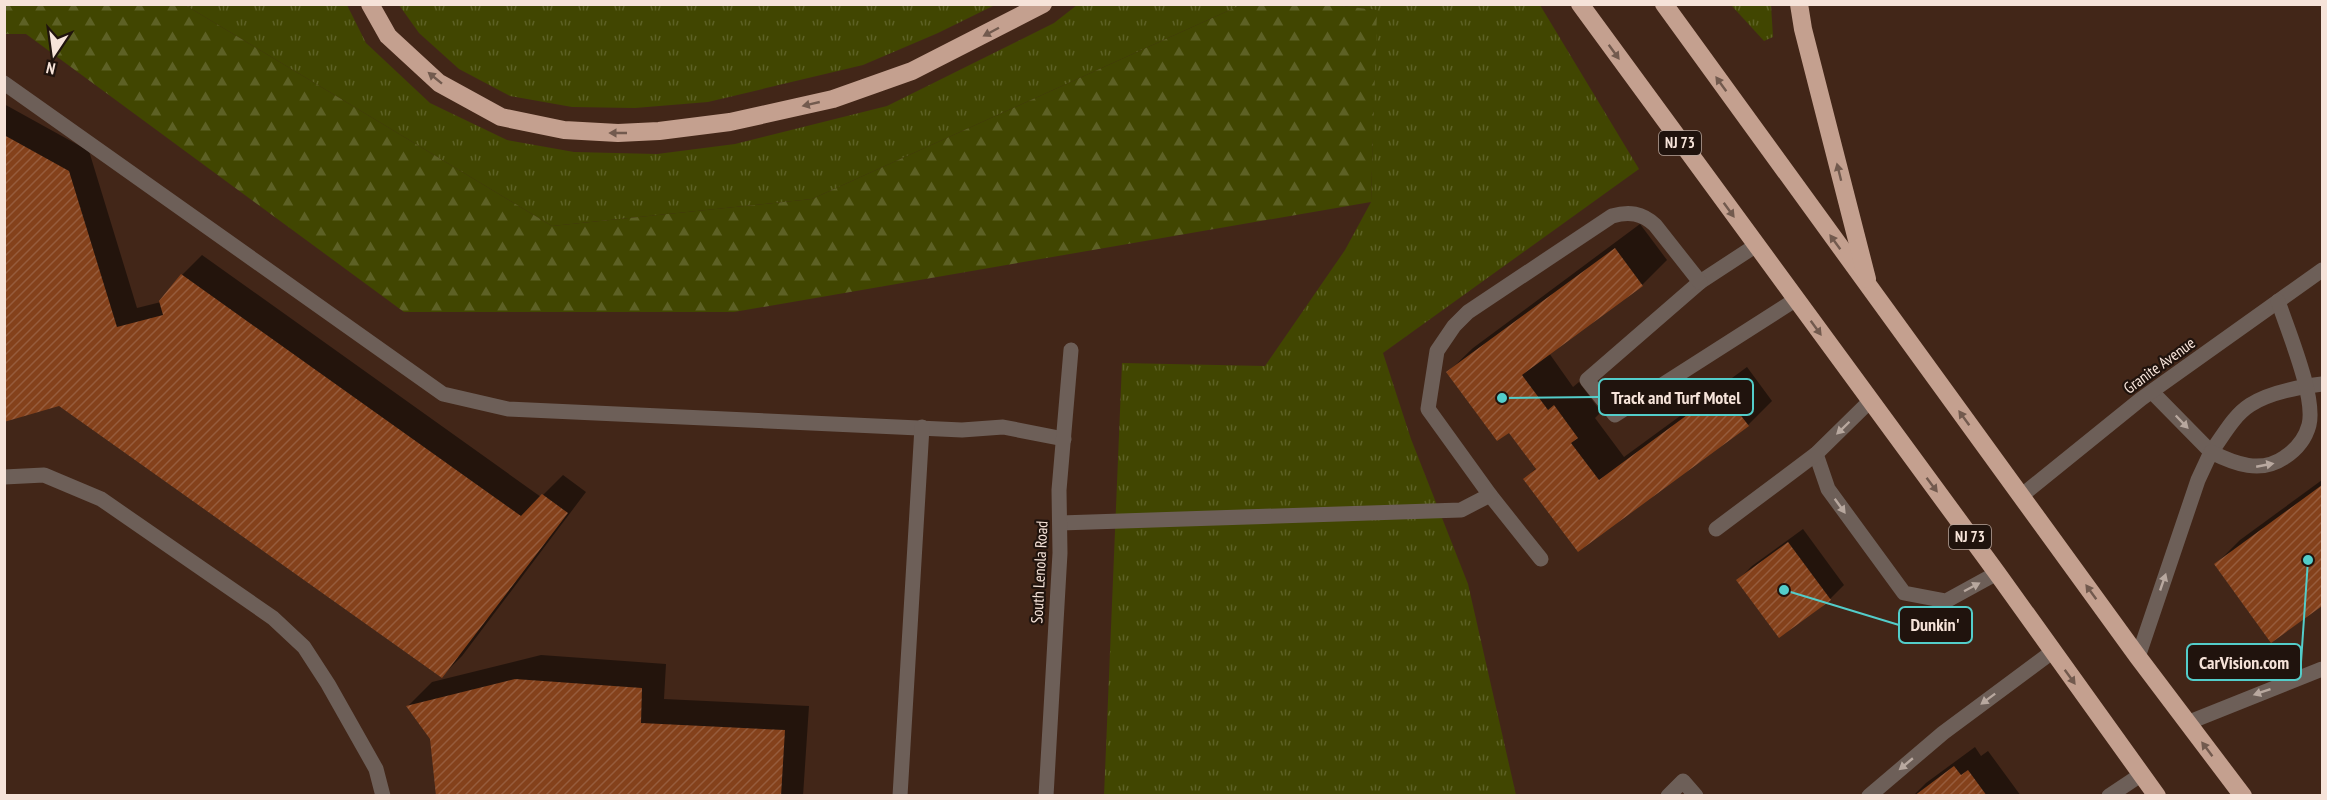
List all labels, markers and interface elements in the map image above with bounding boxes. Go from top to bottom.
north arrow [24,24,84,84]
one-way arrow [982,27,999,37]
one-way arrow [1608,44,1620,59]
text: N [44,58,57,79]
one-way arrow [427,72,443,85]
one-way arrow [1716,77,1728,92]
one-way arrow [801,100,820,110]
one-way arrow [609,128,628,138]
road number: NJ 73 [1659,131,1701,155]
one-way arrow [1834,163,1844,181]
one-way arrow [1723,201,1735,217]
one-way arrow [1829,235,1841,251]
one-way arrow [1810,319,1822,335]
street label: Granite Avenue [2119,332,2199,398]
callout: Track and Turf Motel [1599,379,1753,415]
text: Track and Turf Motel [1611,386,1741,409]
one-way arrow [1958,410,1970,426]
one-way arrow [2174,414,2188,428]
one-way arrow [1837,420,1851,434]
one-way arrow [2256,460,2275,469]
one-way arrow [1925,477,1937,492]
one-way arrow [1834,498,1846,514]
street label: South Lenola Road [1026,520,1052,624]
road number: NJ 73 [1949,525,1991,549]
one-way arrow [2159,573,2169,591]
one-way arrow [1964,582,1981,592]
one-way arrow [2085,585,2097,601]
callout: Dunkin' [1899,607,1972,643]
text: Dunkin' [1910,613,1960,636]
callout: CarVision.com [2187,644,2301,680]
text: CarVision.com [2199,651,2289,674]
one-way arrow [2064,669,2076,684]
one-way arrow [2253,688,2271,698]
one-way arrow [1980,693,1996,705]
one-way arrow [2201,741,2214,757]
one-way arrow [1899,757,1914,770]

